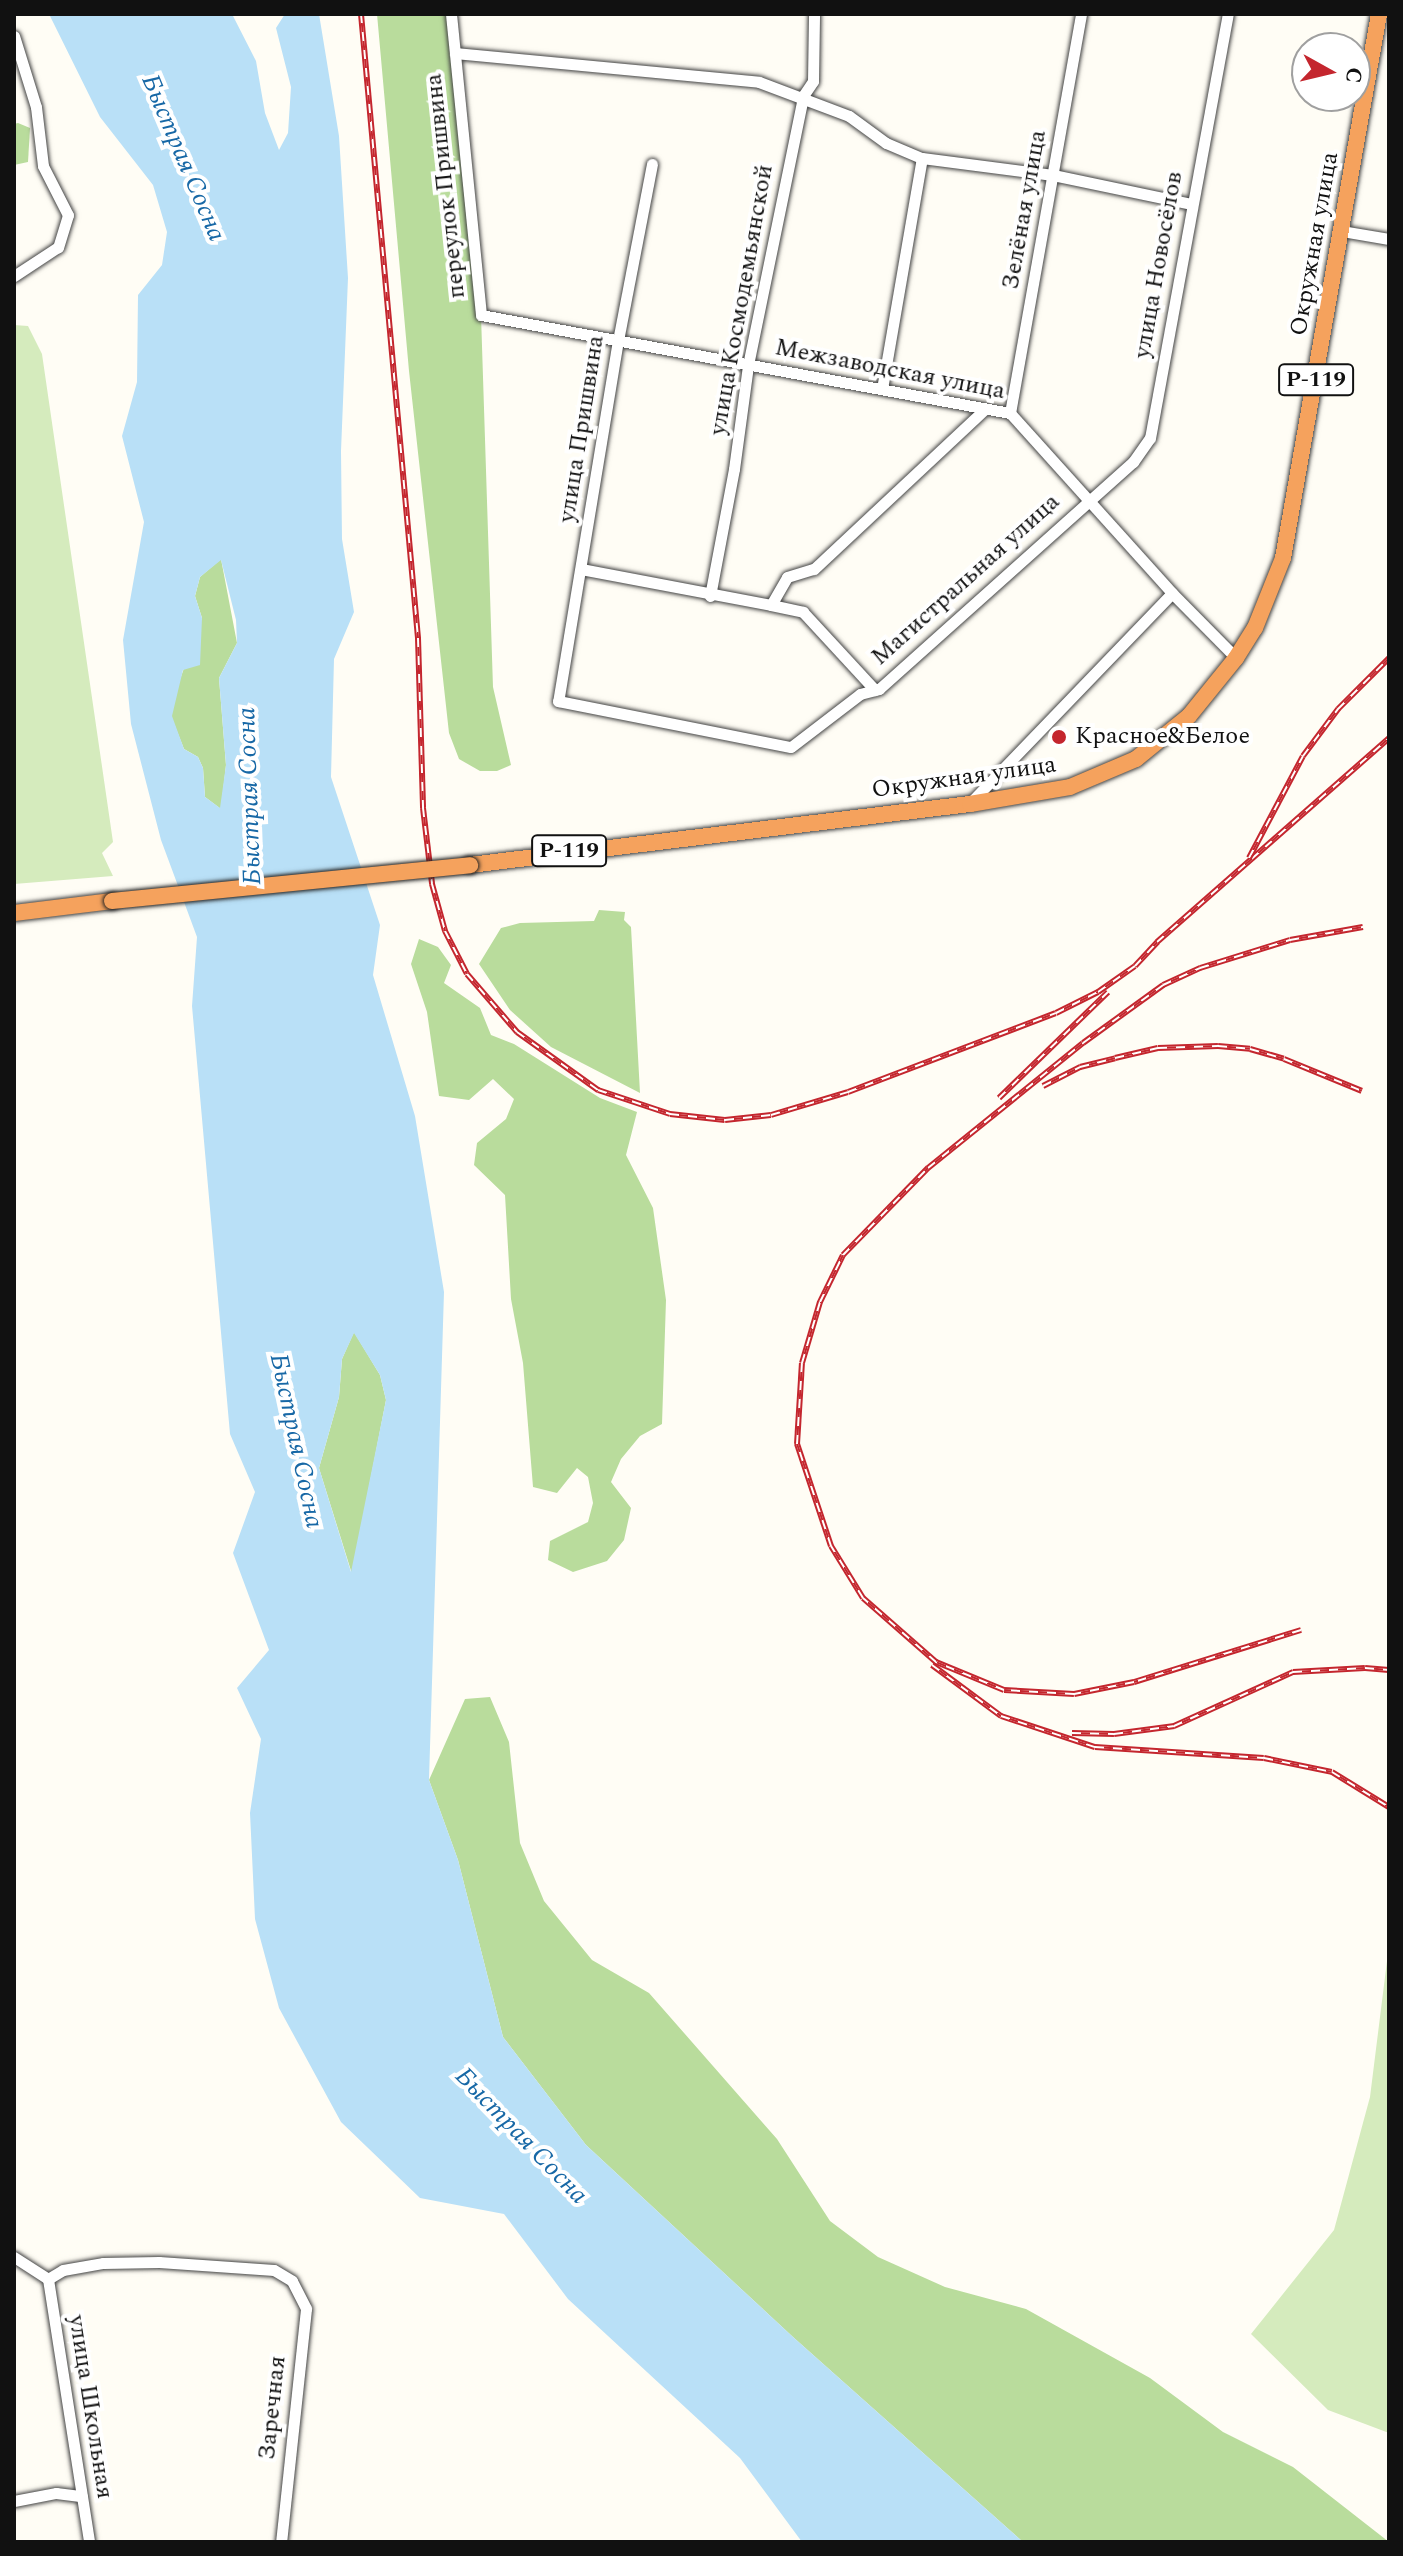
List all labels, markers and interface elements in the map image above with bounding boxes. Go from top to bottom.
north arrow [1291,32,1371,112]
text: С [1336,65,1371,85]
water label: Быстрая Сосна [134,70,232,246]
street label: переулок Пришвина [420,72,472,300]
street label: Зелёная улица [997,128,1053,292]
street label: Окружная улица [1285,150,1345,338]
street label: улица Космодемьянской [704,162,780,438]
street label: улица Новосёлов [1128,169,1190,361]
street label: улица Пришвина [553,333,611,525]
street label: Межзаводская улица [772,334,1008,406]
road number: Р-119 [1278,362,1354,398]
street label: Магистральная улица [866,488,1066,672]
water label: Быстрая Сосна [231,707,269,885]
place label: Красное&Белое [1075,723,1250,751]
marker: Красное&Белое [1050,728,1068,746]
street label: Окружная улица [870,751,1058,805]
road number: Р-119 [531,833,607,869]
water label: Быстрая Сосна [262,1351,330,1531]
water label: Быстрая Сосна [448,2061,594,2211]
street label: улица Школьная [61,2313,119,2501]
street label: Заречная [253,2355,293,2461]

